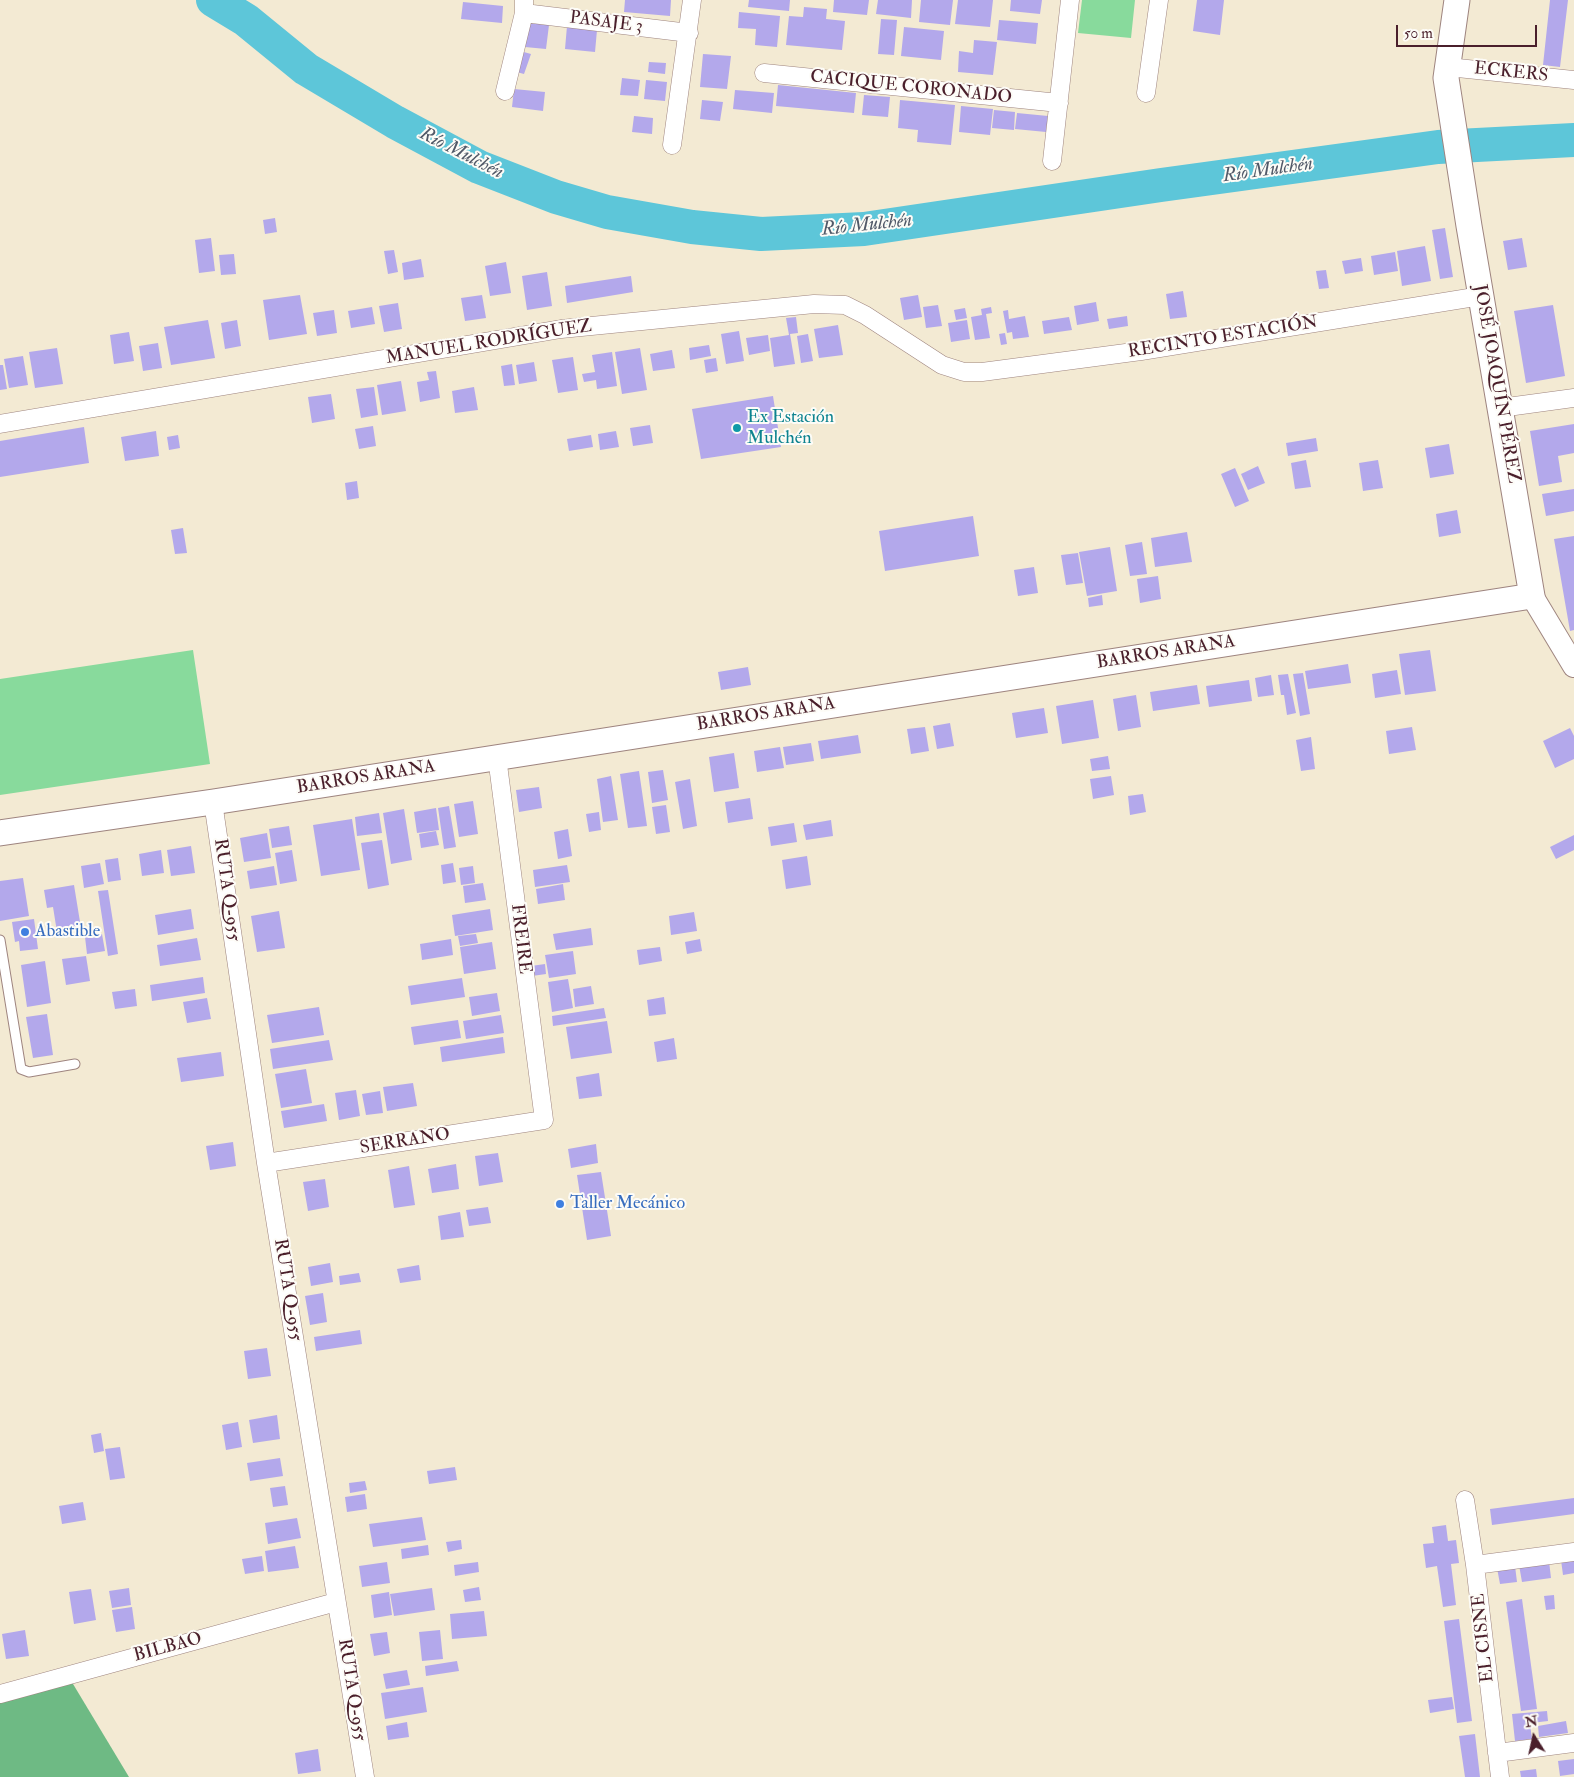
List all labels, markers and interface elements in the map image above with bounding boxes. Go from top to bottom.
street label: PASAJE 3 [568,8,644,38]
scale bar [1399,15,1540,47]
text: 50 m [1404,24,1433,43]
street label: ECKERS [1473,58,1549,88]
street label: CACIQUE CORONADO [809,67,1013,109]
water label: Río Mulchén [415,123,507,185]
water label: Río Mulchén [1222,153,1314,189]
water label: Río Mulchén [821,210,913,242]
street label: JOSÉ JOAQUÍN PÉREZ [1468,283,1524,485]
street label: RECINTO ESTACIÓN [1126,312,1320,364]
street label: MANUEL RODRÍGUEZ [385,316,593,370]
place label: Ex Estación Mulchén [747,407,834,449]
marker: Ex Estación Mulchén [731,422,743,434]
street label: BARROS ARANA [1095,631,1237,675]
street label: BARROS ARANA [695,693,837,737]
street label: BARROS ARANA [295,756,437,800]
street label: RUTA Q-955 [208,837,244,943]
street label: FREIRE [505,903,535,975]
place label: Abastible [35,921,100,943]
marker: Abastible [19,926,31,938]
street label: SERRANO [359,1124,451,1160]
place label: Taller Mecánico [570,1193,685,1215]
marker: Taller Mecánico [554,1198,566,1210]
street label: RUTA Q-955 [268,1237,306,1343]
street label: EL CISNE [1469,1592,1499,1684]
street label: BILBAO [132,1629,204,1667]
street label: RUTA Q-955 [332,1637,370,1743]
north arrow [1509,1712,1559,1762]
text: N [1524,1712,1539,1731]

